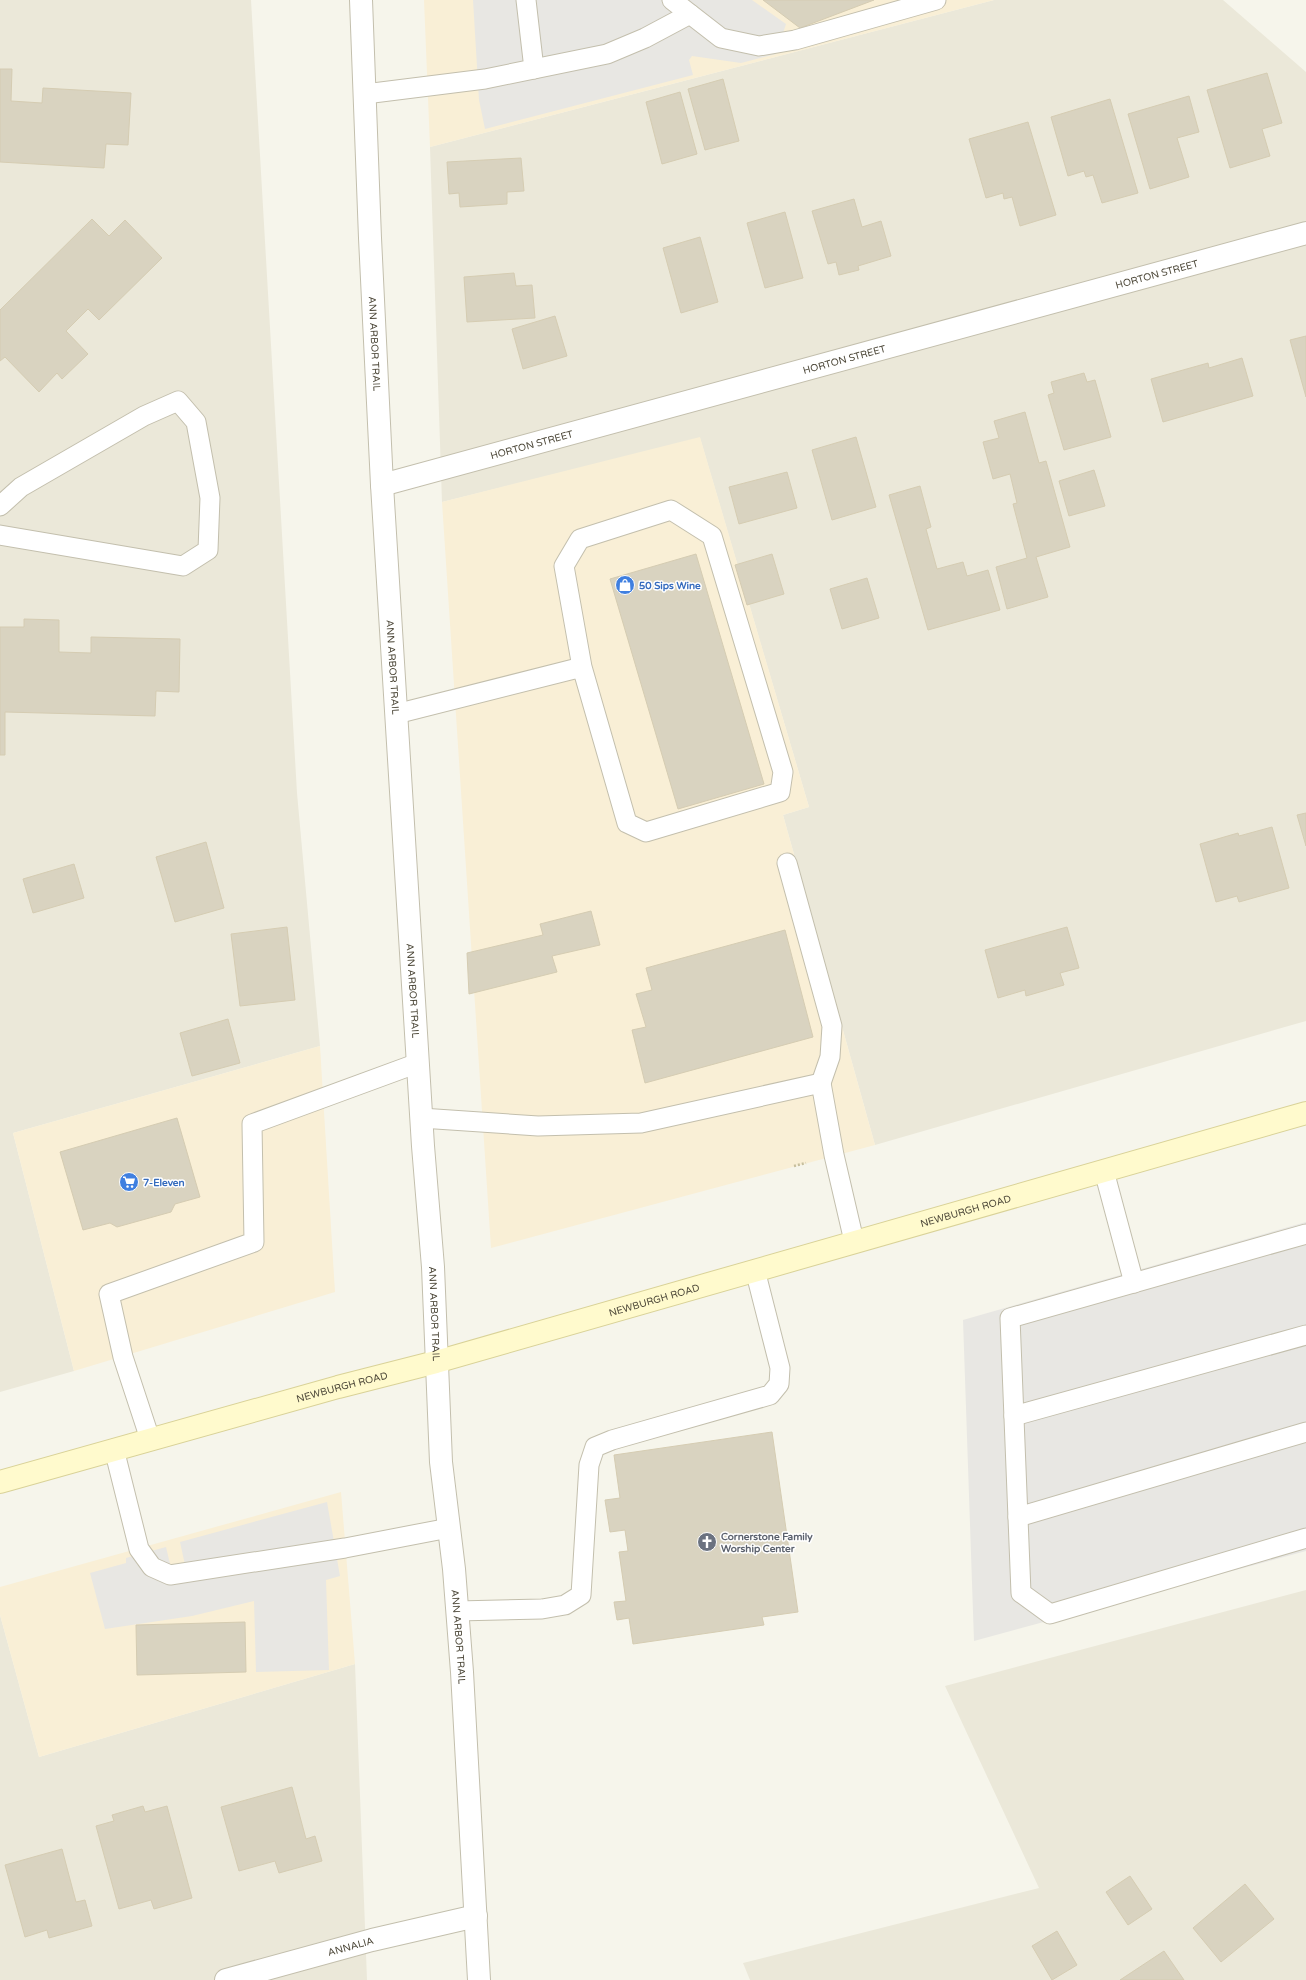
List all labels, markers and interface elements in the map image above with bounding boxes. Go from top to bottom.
street label: HORTON STREET [1114,258,1200,292]
street label: ANN ARBOR TRAIL [366,296,382,392]
street label: HORTON STREET [802,343,887,377]
street label: HORTON STREET [489,428,575,462]
shop icon: 50 Sips Wine [614,574,636,596]
place label: 50 Sips Wine [639,580,701,592]
street label: ANN ARBOR TRAIL [383,620,401,715]
street label: ANN ARBOR TRAIL [403,943,421,1039]
supermarket icon: 7-Eleven [118,1171,140,1193]
place label: 7-Eleven [143,1177,185,1189]
street label: NEWBURGH ROAD [919,1193,1013,1230]
street label: ANN ARBOR TRAIL [426,1266,442,1362]
street label: NEWBURGH ROAD [607,1282,701,1319]
street label: NEWBURGH ROAD [295,1370,389,1405]
church icon: Cornerstone Family Worship Center [696,1531,718,1553]
place label: Cornerstone Family Worship Center [721,1531,813,1555]
street label: ANN ARBOR TRAIL [449,1589,468,1685]
street label: ANNALIA [326,1935,375,1959]

